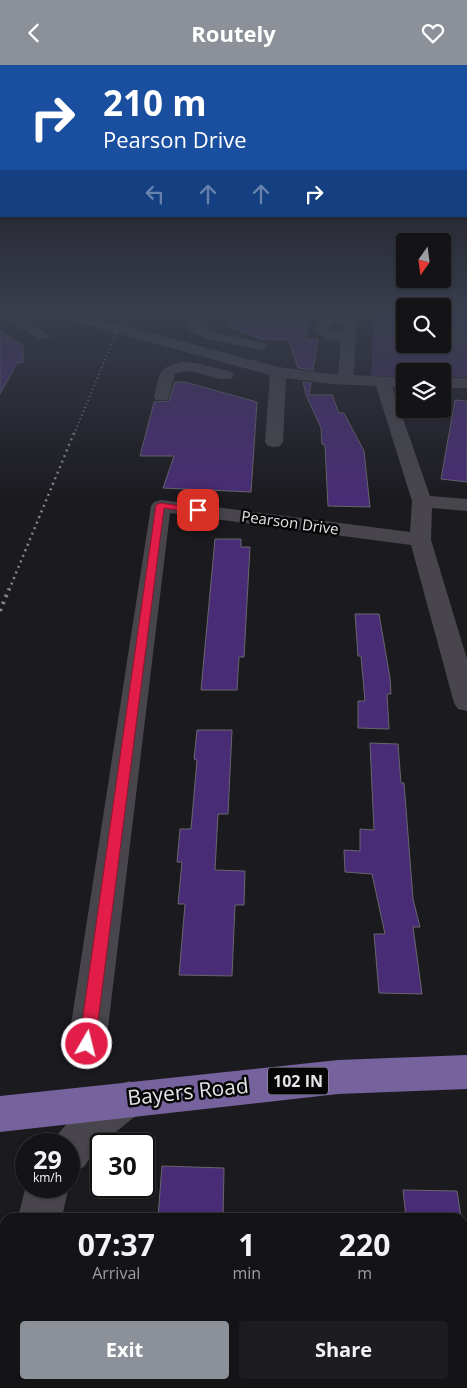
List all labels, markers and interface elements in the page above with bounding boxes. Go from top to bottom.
text: Routely [191,18,276,48]
icon: back [20,19,48,47]
icon: heart [419,19,447,47]
text: 210 m [103,79,207,126]
icon: right [20,85,85,150]
text: Pearson Drive [103,124,247,154]
icon: left [141,180,169,208]
icon: ahead [194,180,222,208]
icon: ahead [247,180,275,208]
icon: right [300,180,328,208]
north arrow [396,233,451,287]
map controls [396,233,451,418]
button: search [396,298,451,353]
button: layers [396,363,451,418]
pin [177,489,219,531]
icon: arrive [184,496,212,524]
street label: Pearson Drive [240,505,340,539]
position arrow [60,1017,112,1069]
road number: 102 IN [268,1067,328,1095]
street label: Bayers Road [126,1071,250,1111]
speed limit sign: 30 [90,1133,155,1198]
text: 29 [33,1142,62,1176]
text: km/h [33,1169,62,1186]
text: 07:37 [78,1224,155,1265]
text: 1 [238,1224,255,1265]
text: 220 [339,1224,390,1265]
text: Arrival [92,1262,140,1284]
text: min [233,1262,261,1284]
text: m [357,1262,372,1284]
button: Exit [20,1321,229,1379]
button: Share [239,1321,448,1379]

